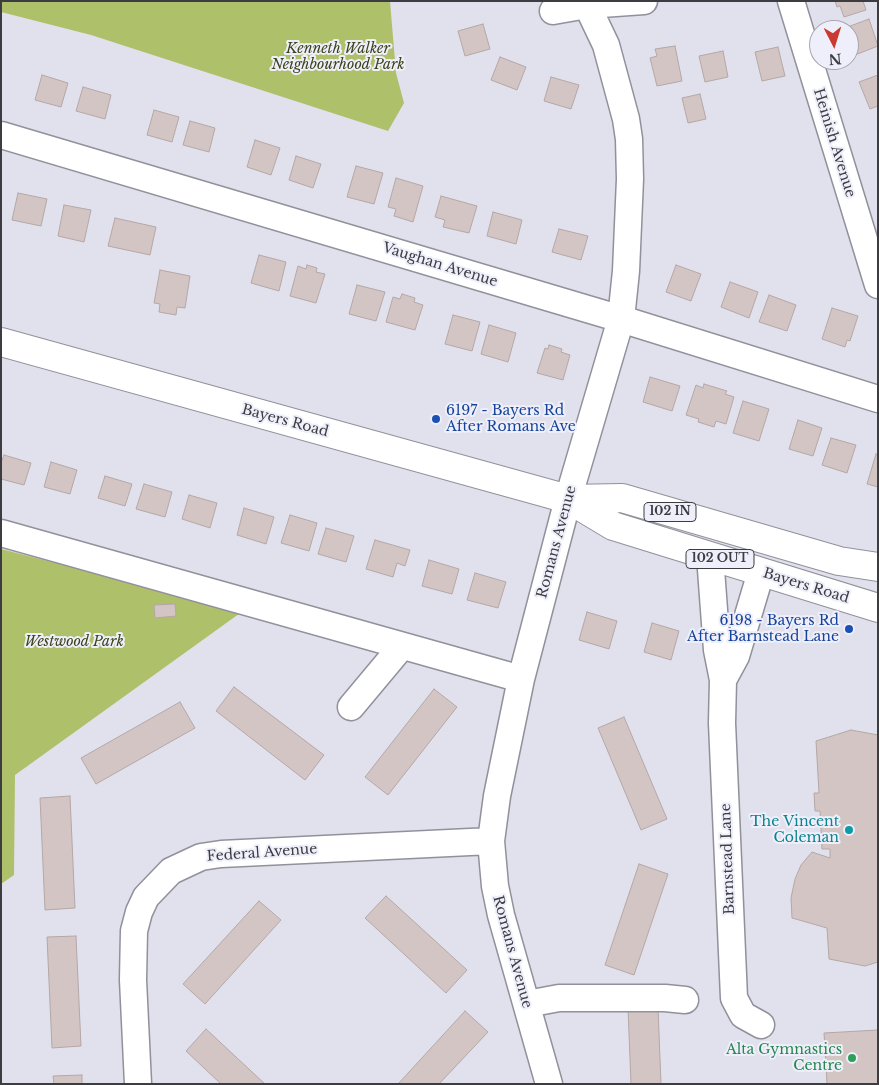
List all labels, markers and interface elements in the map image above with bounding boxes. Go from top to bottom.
north arrow [809,20,859,70]
park label: Kenneth Walker Neighbourhood Park [272,41,404,74]
text: N [828,49,843,68]
street label: Heinish Avenue [809,86,859,200]
street label: Vaughan Avenue [380,239,500,291]
street label: Bayers Road [240,401,330,441]
place label: 6197 - Bayers Rd After Romans Ave [446,403,576,436]
marker: 6197 - Bayers Rd After Romans Ave [430,413,442,425]
street label: Romans Avenue [534,484,580,600]
road number: 102 IN [644,502,696,522]
road number: 102 OUT [686,550,754,568]
street label: Bayers Road [761,565,851,607]
place label: 6198 - Bayers Rd After Barnstead Lane [687,613,839,646]
marker: 6198 - Bayers Rd After Barnstead Lane [843,623,855,635]
park label: Westwood Park [24,634,124,650]
street label: Barnstead Lane [718,803,738,915]
place label: The Vincent Coleman [750,814,839,846]
marker: The Vincent Coleman [843,824,855,836]
street label: Federal Avenue [206,841,318,865]
street label: Romans Avenue [489,894,535,1010]
place label: Alta Gymnastics Centre [726,1042,842,1074]
marker: Alta Gymnastics Centre [846,1052,858,1064]

